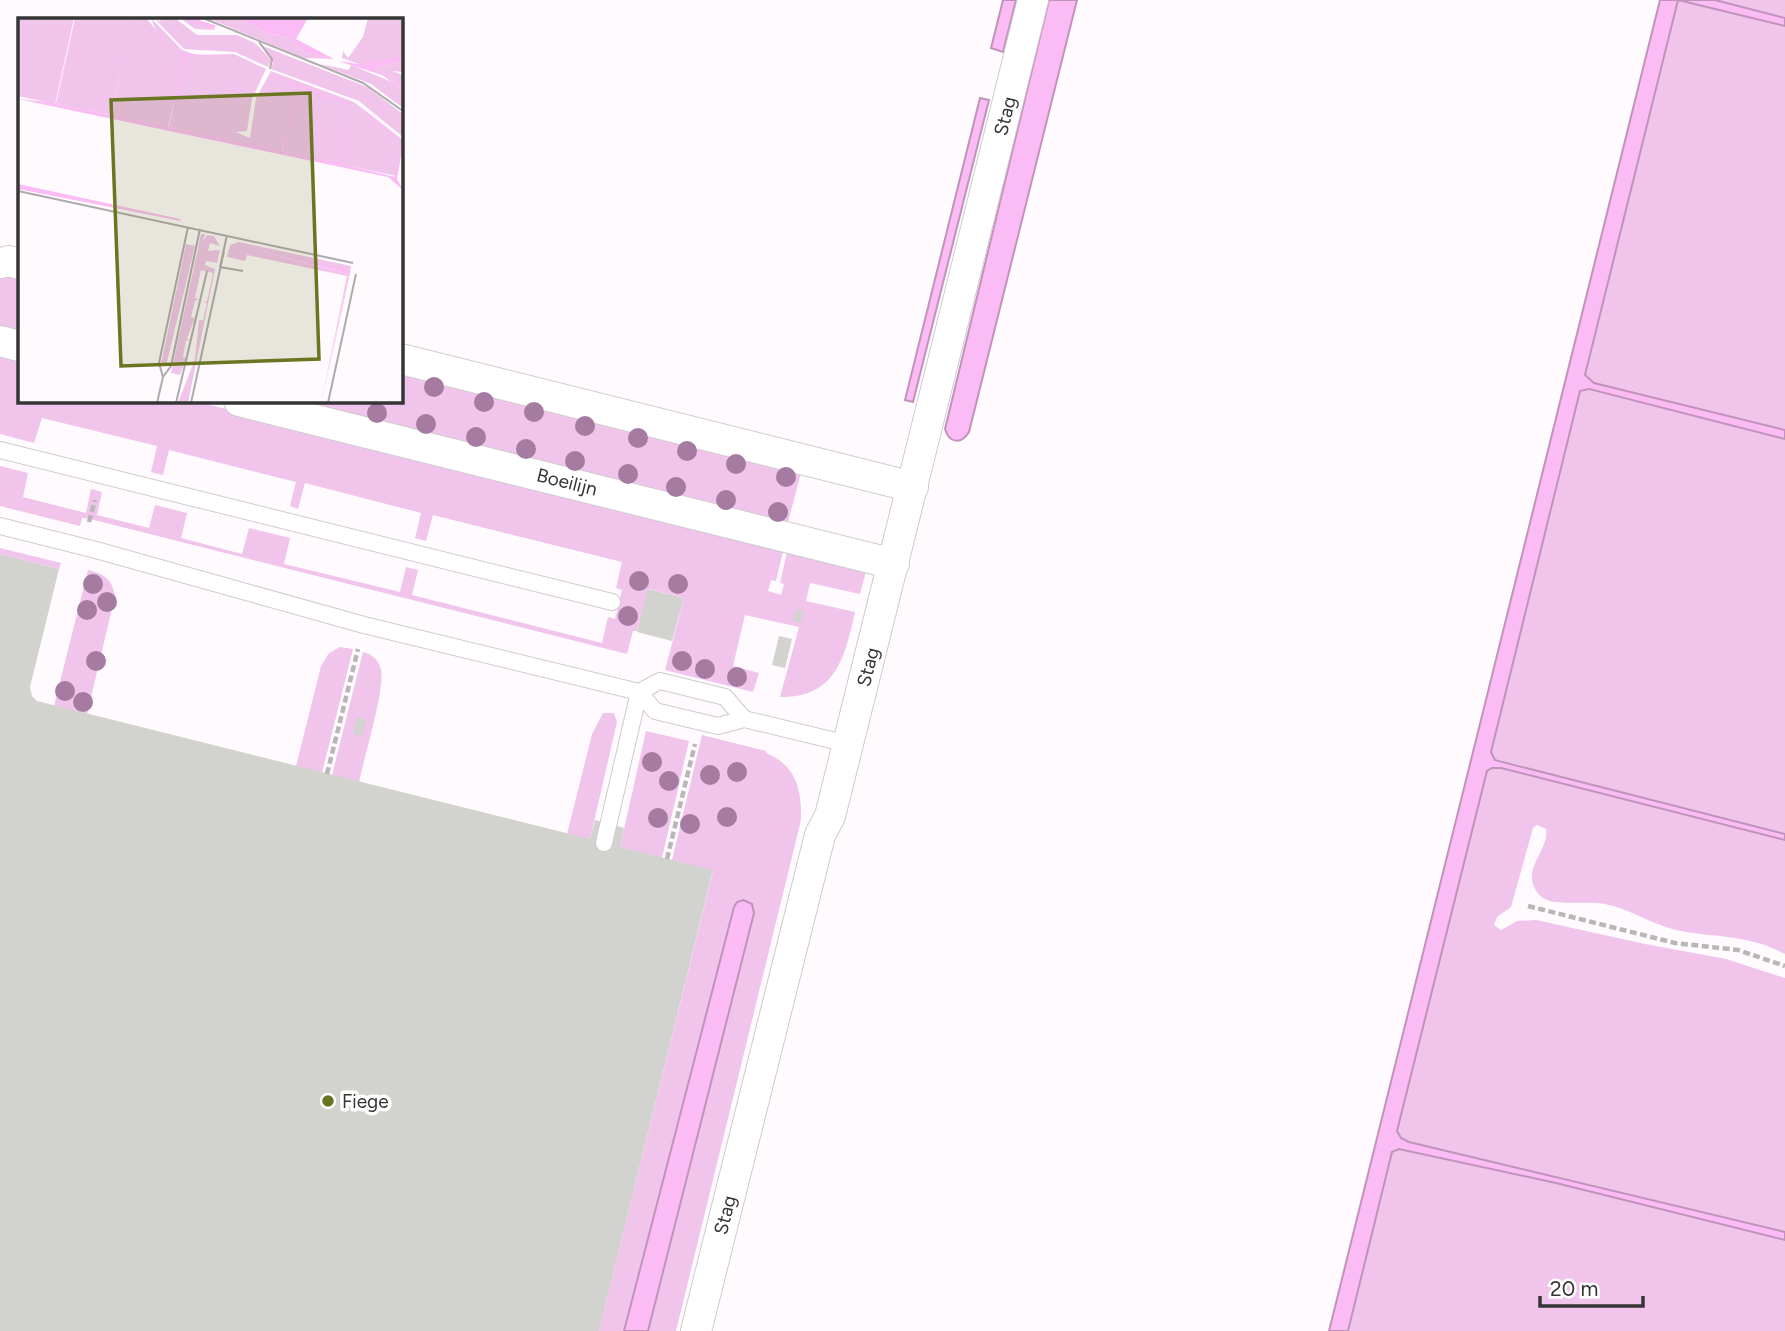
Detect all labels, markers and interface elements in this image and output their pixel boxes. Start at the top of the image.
inset map [18,18,402,402]
street label: Stag [989,94,1021,138]
street label: Boeilijn [534,463,600,501]
street label: Stag [852,645,884,689]
place label: Fiege [342,1090,389,1113]
marker: Fiege [320,1093,336,1109]
street label: Stag [709,1193,741,1237]
scale bar [1540,1264,1643,1308]
text: 20 m [1550,1276,1598,1301]

